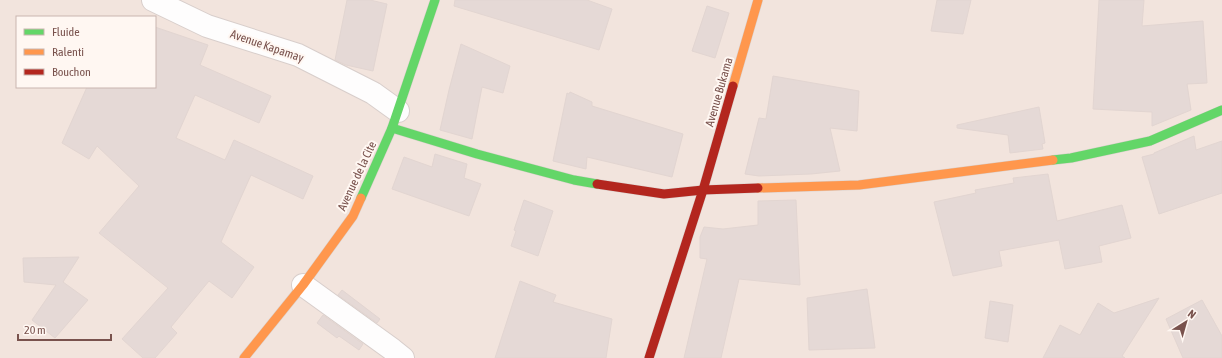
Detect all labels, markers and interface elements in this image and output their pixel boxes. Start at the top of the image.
legend [16,16,156,88]
text: Fluide [52,25,80,39]
street label: Avenue Kapamay [229,27,306,65]
text: Ralenti [52,45,84,59]
street label: Avenue Bukama [702,56,736,128]
text: Bouchon [52,65,91,79]
street label: Avenue de la Cite [335,139,379,213]
north arrow [1166,302,1206,342]
text: N [1186,307,1198,321]
scale bar [18,316,111,342]
text: 20 m [24,323,46,337]

